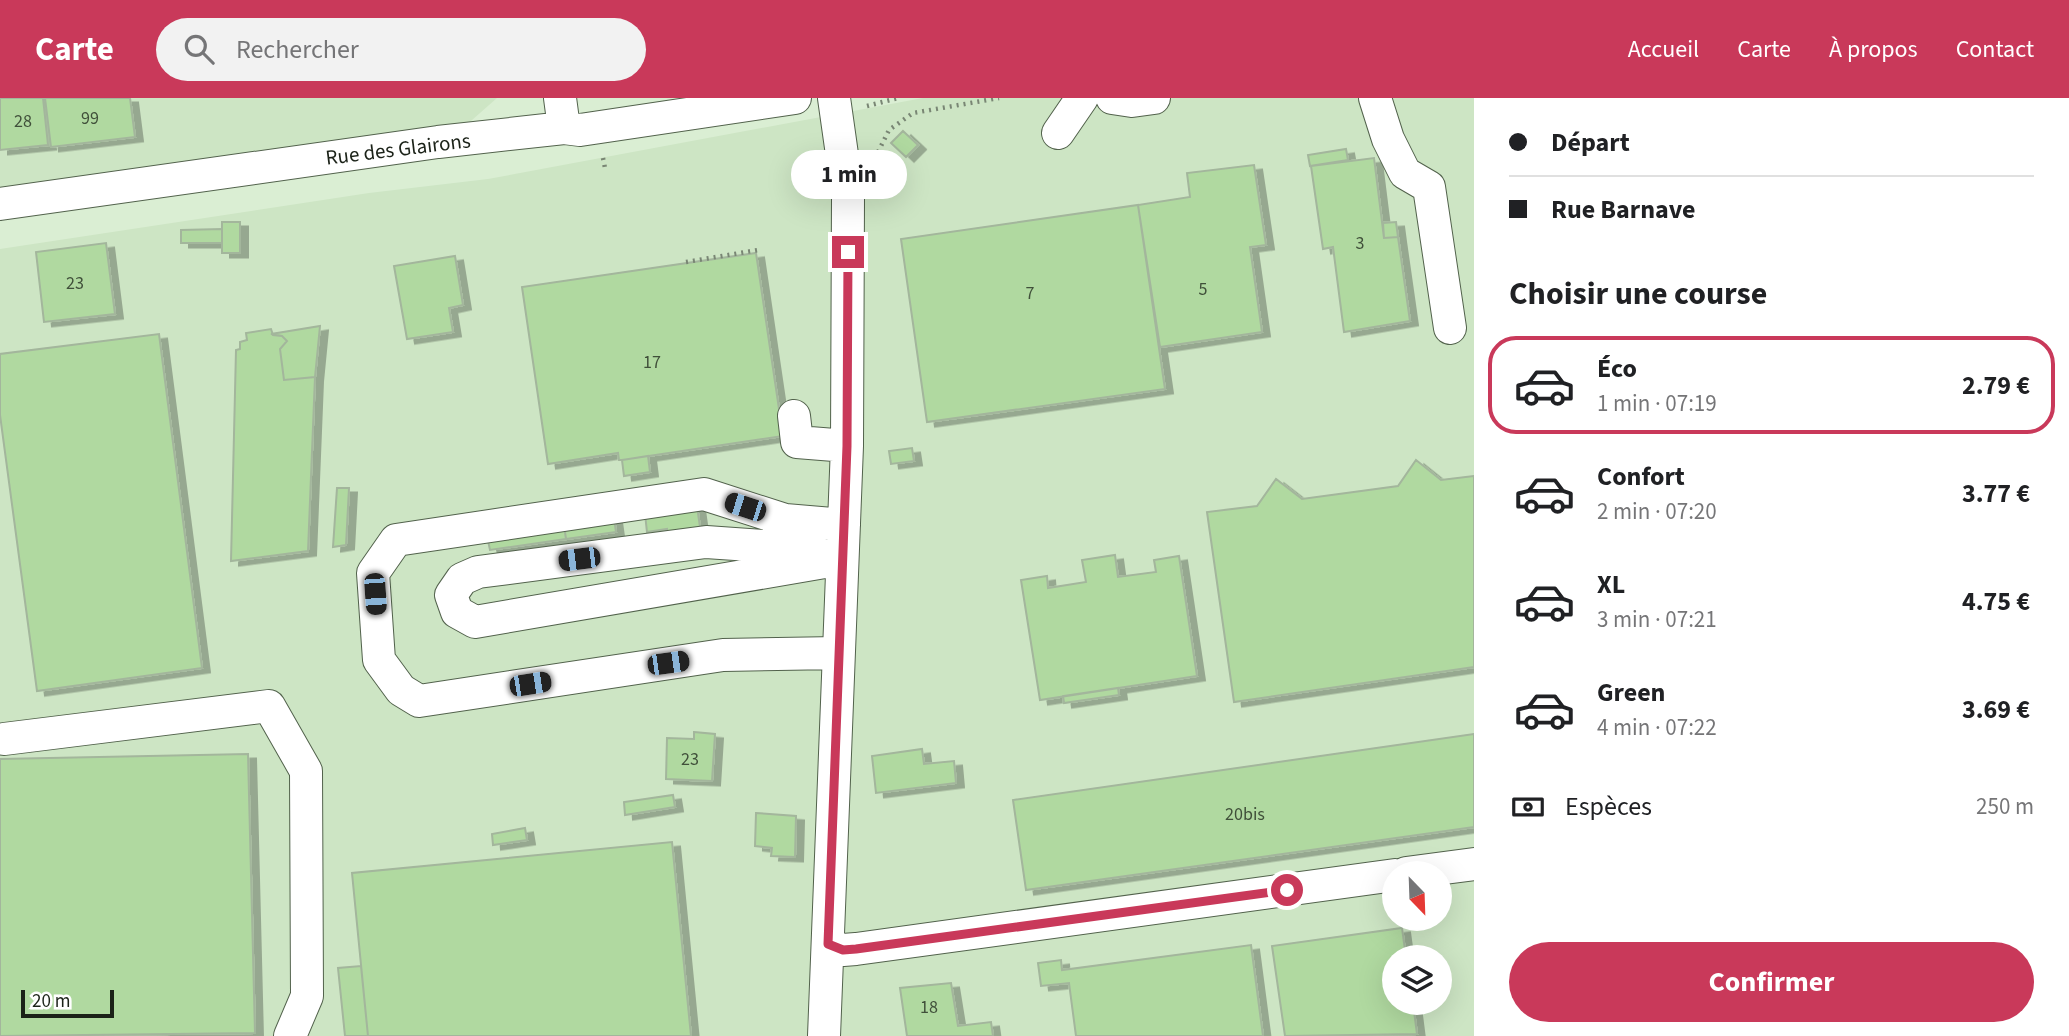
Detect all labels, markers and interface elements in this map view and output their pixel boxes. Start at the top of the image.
search box [156,18,646,81]
text: Carte [35,26,114,73]
icon: search [180,30,218,68]
text: Rechercher [236,31,359,68]
text: Accueil [1628,32,1699,67]
text: Carte [1737,32,1791,67]
text: À propos [1829,32,1918,67]
text: Contact [1956,32,2034,67]
house number: 99 [81,106,99,131]
house number: 28 [14,109,32,134]
text: Départ [1551,124,1630,161]
street label: Rue des Glairons [324,125,472,173]
callout: 1 min [790,150,906,200]
text: 1 min [821,158,877,191]
text: Rue Barnave [1551,191,1696,228]
house number: 3 [1356,231,1365,256]
route end [832,236,864,268]
house number: 23 [66,271,84,296]
text: Choisir une course [1509,271,1767,317]
house number: 5 [1199,277,1208,302]
house number: 7 [1026,281,1035,306]
house number: 17 [643,350,661,375]
text: Éco [1597,350,1637,387]
icon: car [1513,354,1576,417]
text: 2.79 € [1962,367,2030,404]
text: 1 min · 07:19 [1597,387,1717,420]
text: Confort [1597,458,1685,495]
icon: car [1513,462,1576,525]
text: 3.77 € [1962,475,2030,512]
car [722,491,769,523]
text: 2 min · 07:20 [1597,495,1717,528]
car [557,546,602,572]
text: XL [1597,566,1625,603]
icon: car [1513,570,1576,633]
car [364,572,387,616]
text: 4.75 € [1962,583,2030,620]
text: 3 min · 07:21 [1597,603,1717,636]
car [646,650,691,676]
car [508,670,553,698]
text: Green [1597,674,1665,711]
icon: car [1513,678,1576,741]
text: 3.69 € [1962,691,2030,728]
text: 4 min · 07:22 [1597,711,1717,744]
house number: 23 [681,747,699,772]
icon: cash [1509,788,1547,826]
text: Espèces [1565,788,1652,825]
text: 250 m [1976,790,2034,823]
house number: 20bis [1225,802,1265,827]
north arrow [1382,861,1452,931]
map controls [1382,861,1452,1015]
route start [1271,874,1303,906]
button: Confirmer [1509,942,2034,1022]
button: layers [1382,945,1452,1015]
scale bar [21,987,114,1019]
text: 20 m [32,988,70,1015]
house number: 18 [920,995,938,1020]

